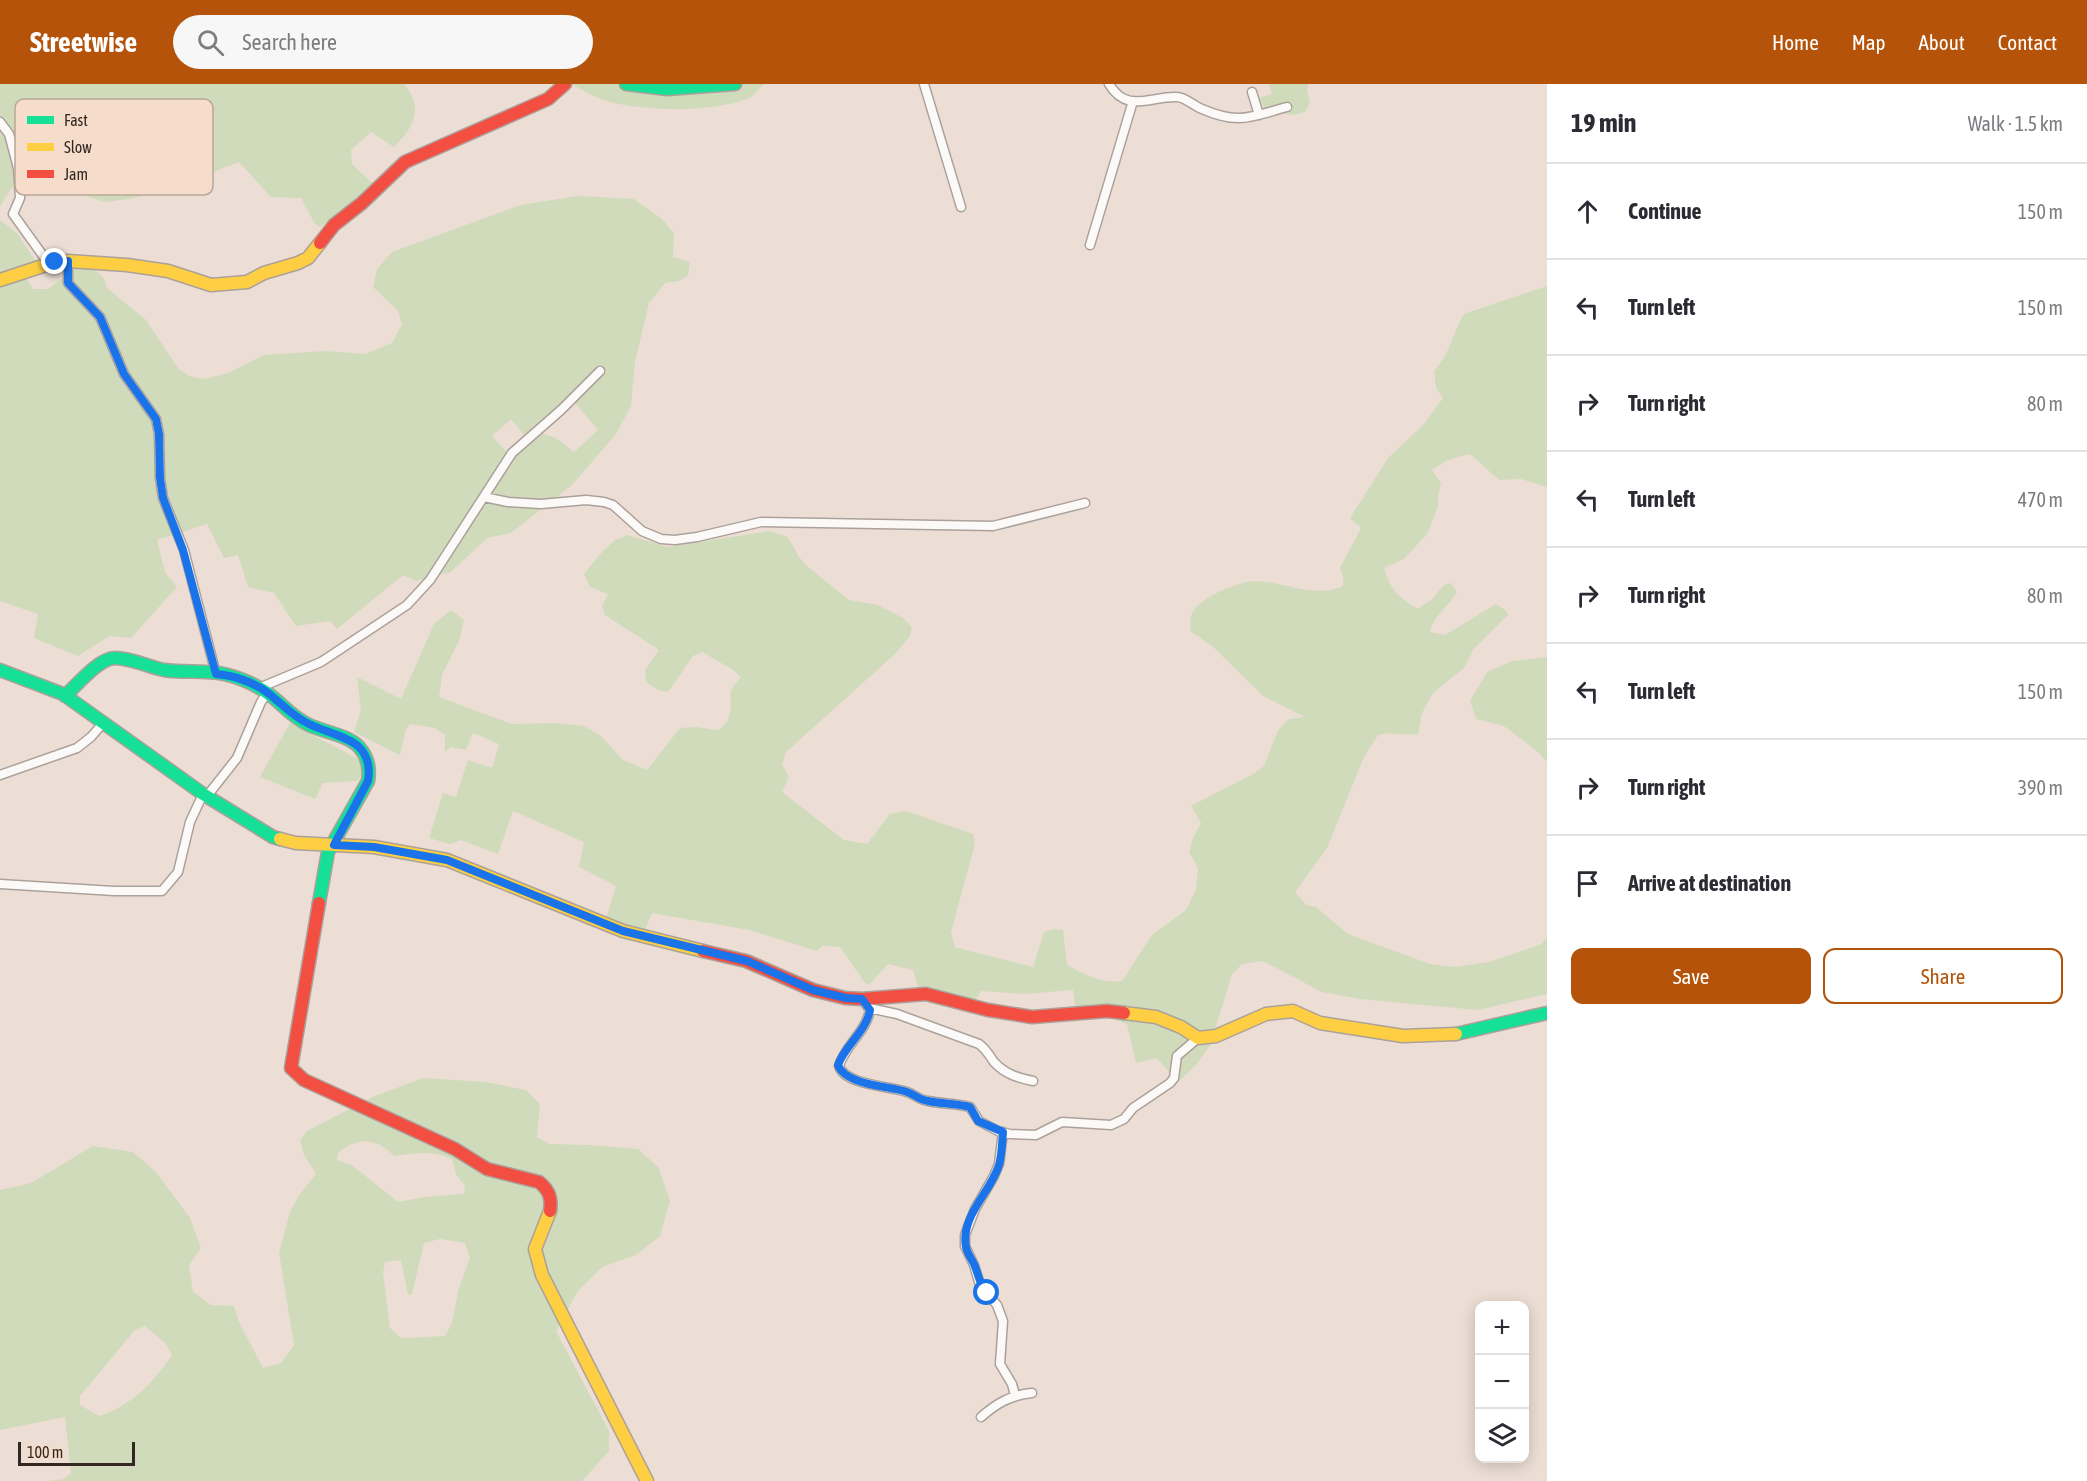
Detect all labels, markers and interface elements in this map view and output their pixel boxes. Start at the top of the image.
search box [173,15,593,69]
text: Streetwise [30,26,137,58]
icon: search [194,26,227,59]
text: Search here [242,29,337,55]
text: Home [1772,30,1819,54]
text: Map [1852,30,1886,54]
text: About [1919,30,1965,54]
text: Contact [1998,30,2057,54]
legend [15,99,213,195]
text: 19 min [1571,108,1636,138]
text: Fast [64,111,88,129]
text: Walk · 1.5 km [1968,112,2063,135]
text: Slow [64,138,92,156]
text: Jam [64,165,88,183]
icon: ahead [1571,195,1604,228]
text: Continue [1628,198,1702,224]
text: 150 m [2018,200,2063,223]
route end [41,248,67,274]
icon: left [1571,291,1604,324]
text: Turn left [1628,294,1695,320]
text: 150 m [2018,296,2063,319]
icon: right [1571,387,1604,420]
text: Turn right [1628,390,1705,416]
text: 80 m [2027,392,2063,415]
icon: left [1571,483,1604,516]
text: Turn left [1628,486,1695,512]
text: 470 m [2018,488,2063,511]
icon: right [1571,579,1604,612]
text: Turn right [1628,582,1705,608]
text: 80 m [2027,584,2063,607]
icon: left [1571,675,1604,708]
text: Turn left [1628,678,1695,704]
text: 150 m [2018,680,2063,703]
icon: right [1571,771,1604,804]
text: Turn right [1628,774,1705,800]
text: 390 m [2018,776,2063,799]
icon: arrive [1571,867,1604,900]
text: Arrive at destination [1628,870,1791,896]
button: Save [1571,948,1811,1004]
button: Share [1823,948,2063,1004]
route start [973,1279,999,1305]
map controls [1475,1301,1529,1463]
button: + [1475,1301,1529,1355]
button: − [1475,1355,1529,1409]
button: layers [1475,1409,1529,1463]
scale bar [18,1439,135,1466]
text: 100 m [27,1443,63,1461]

